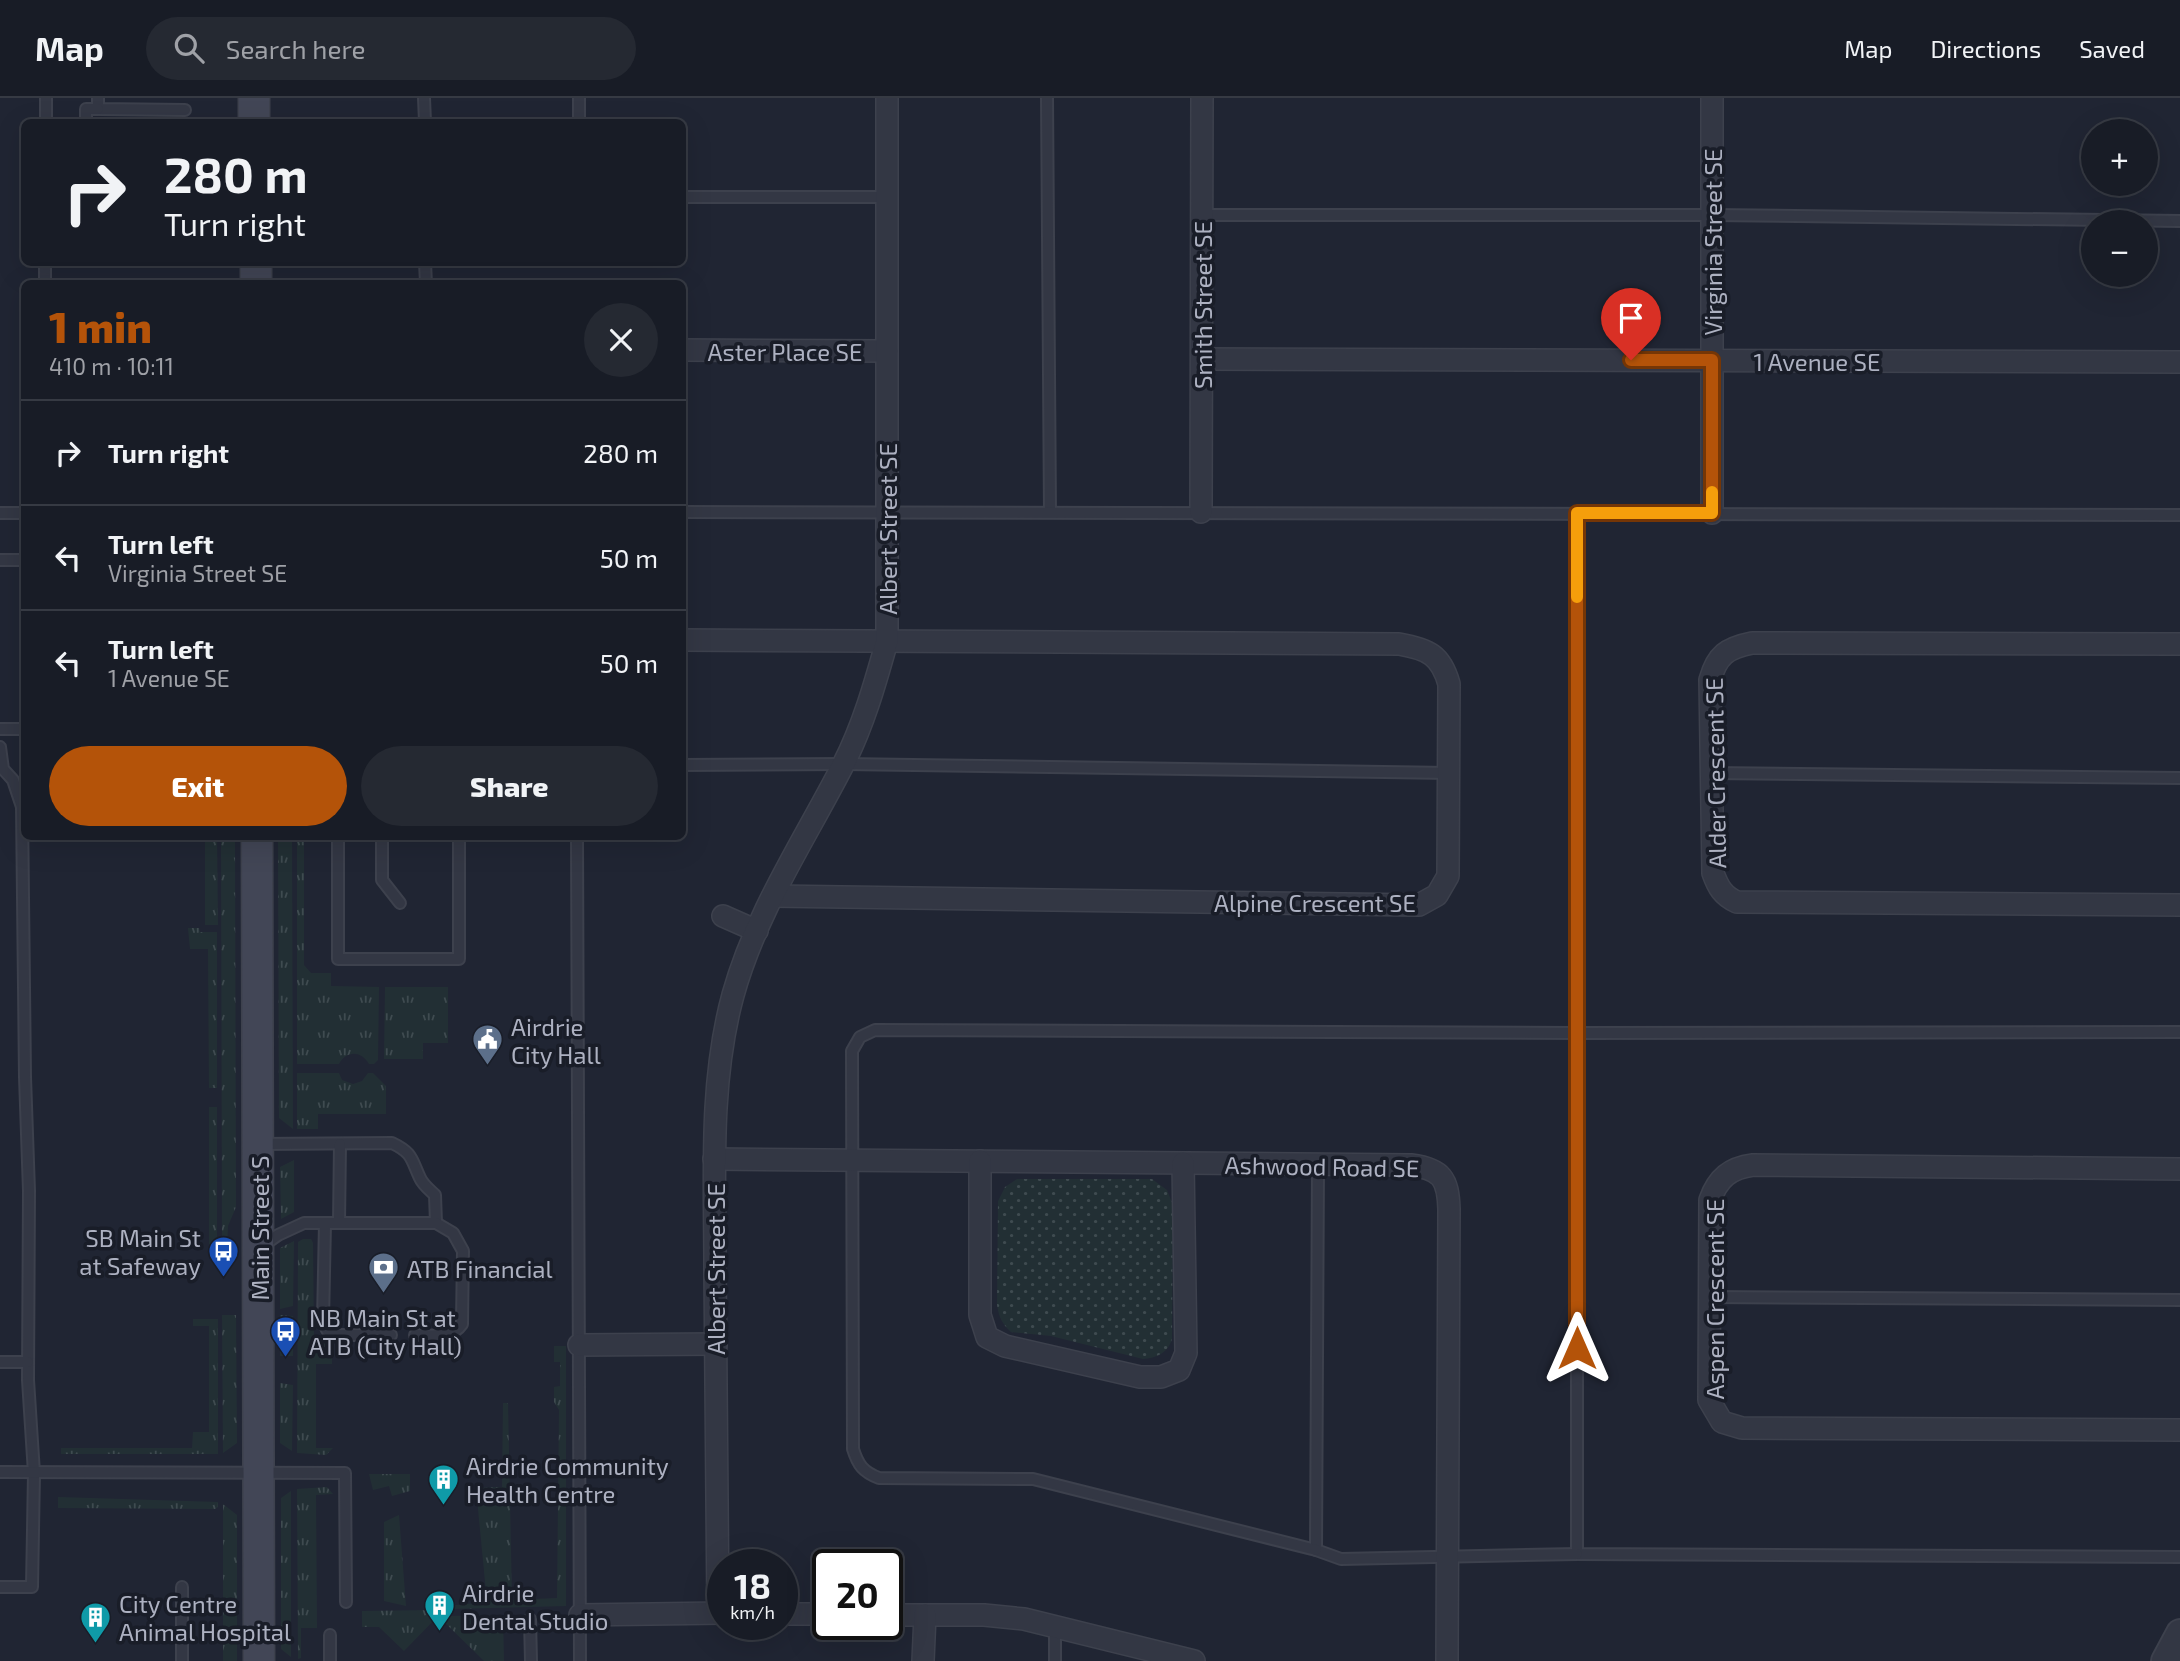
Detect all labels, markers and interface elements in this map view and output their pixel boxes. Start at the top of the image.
search box [146,17,636,80]
text: Map [35,28,104,68]
icon: search [170,29,208,67]
text: Search here [226,33,365,64]
text: Map [1844,34,1892,63]
text: Directions [1930,34,2041,63]
text: Saved [2079,34,2145,63]
map controls [2081,119,2158,287]
button: + [2081,119,2158,196]
text: 280 m [164,144,308,203]
icon: right [49,147,140,238]
street label: Virginia Street SE [1698,149,1727,335]
text: Turn right [164,204,306,242]
button: − [2081,210,2158,287]
street label: Smith Street SE [1188,221,1217,389]
pin [1601,288,1661,360]
icon: arrive [1612,299,1650,337]
text: 1 min [49,301,152,351]
button: close [584,303,658,377]
street label: Aster Place SE [708,337,862,366]
street label: 1 Avenue SE [1753,347,1881,376]
text: 410 m · 10:11 [49,352,174,380]
icon: right [49,434,87,472]
text: Turn right [108,437,229,468]
text: 280 m [583,437,658,468]
street label: Albert Street SE [873,443,902,615]
text: Turn left [108,528,214,559]
icon: left [49,539,87,577]
text: 50 m [600,542,658,573]
text: Virginia Street SE [108,559,287,587]
text: Turn left [108,633,214,664]
icon: left [49,644,87,682]
text: 50 m [600,647,658,678]
text: 1 Avenue SE [108,664,230,692]
street label: Alder Crescent SE [1699,677,1731,869]
button: Exit [49,746,347,826]
button: Share [361,746,658,826]
street label: Alpine Crescent SE [1214,888,1416,917]
place label: Airdrie City Hall [511,1012,601,1069]
public building icon: Airdrie City Hall [471,1023,505,1067]
street label: Ashwood Road SE [1224,1150,1420,1182]
street label: Main Street S [245,1156,274,1300]
street label: Albert Street SE [701,1183,730,1355]
street label: Aspen Crescent SE [1700,1198,1729,1400]
place label: SB Main St at Safeway [79,1223,201,1280]
bus stop icon: SB Main St at Safeway [207,1234,241,1278]
bank icon: ATB Financial [367,1251,401,1295]
place label: ATB Financial [407,1254,553,1283]
place label: NB Main St at ATB (City Hall) [309,1303,462,1360]
position arrow [1540,1311,1614,1385]
bus stop icon: NB Main St at ATB (City Hall) [269,1314,303,1358]
place label: Airdrie Community Health Centre [466,1451,669,1508]
building icon: Airdrie Community Health Centre [426,1462,460,1506]
speed limit sign: 20 [812,1549,903,1640]
text: 18 [734,1564,771,1606]
place label: Airdrie Dental Studio [462,1578,608,1635]
place label: City Centre Animal Hospital [119,1589,291,1646]
building icon: Airdrie Dental Studio [422,1589,456,1633]
building icon: City Centre Animal Hospital [79,1600,113,1644]
text: km/h [730,1601,775,1623]

